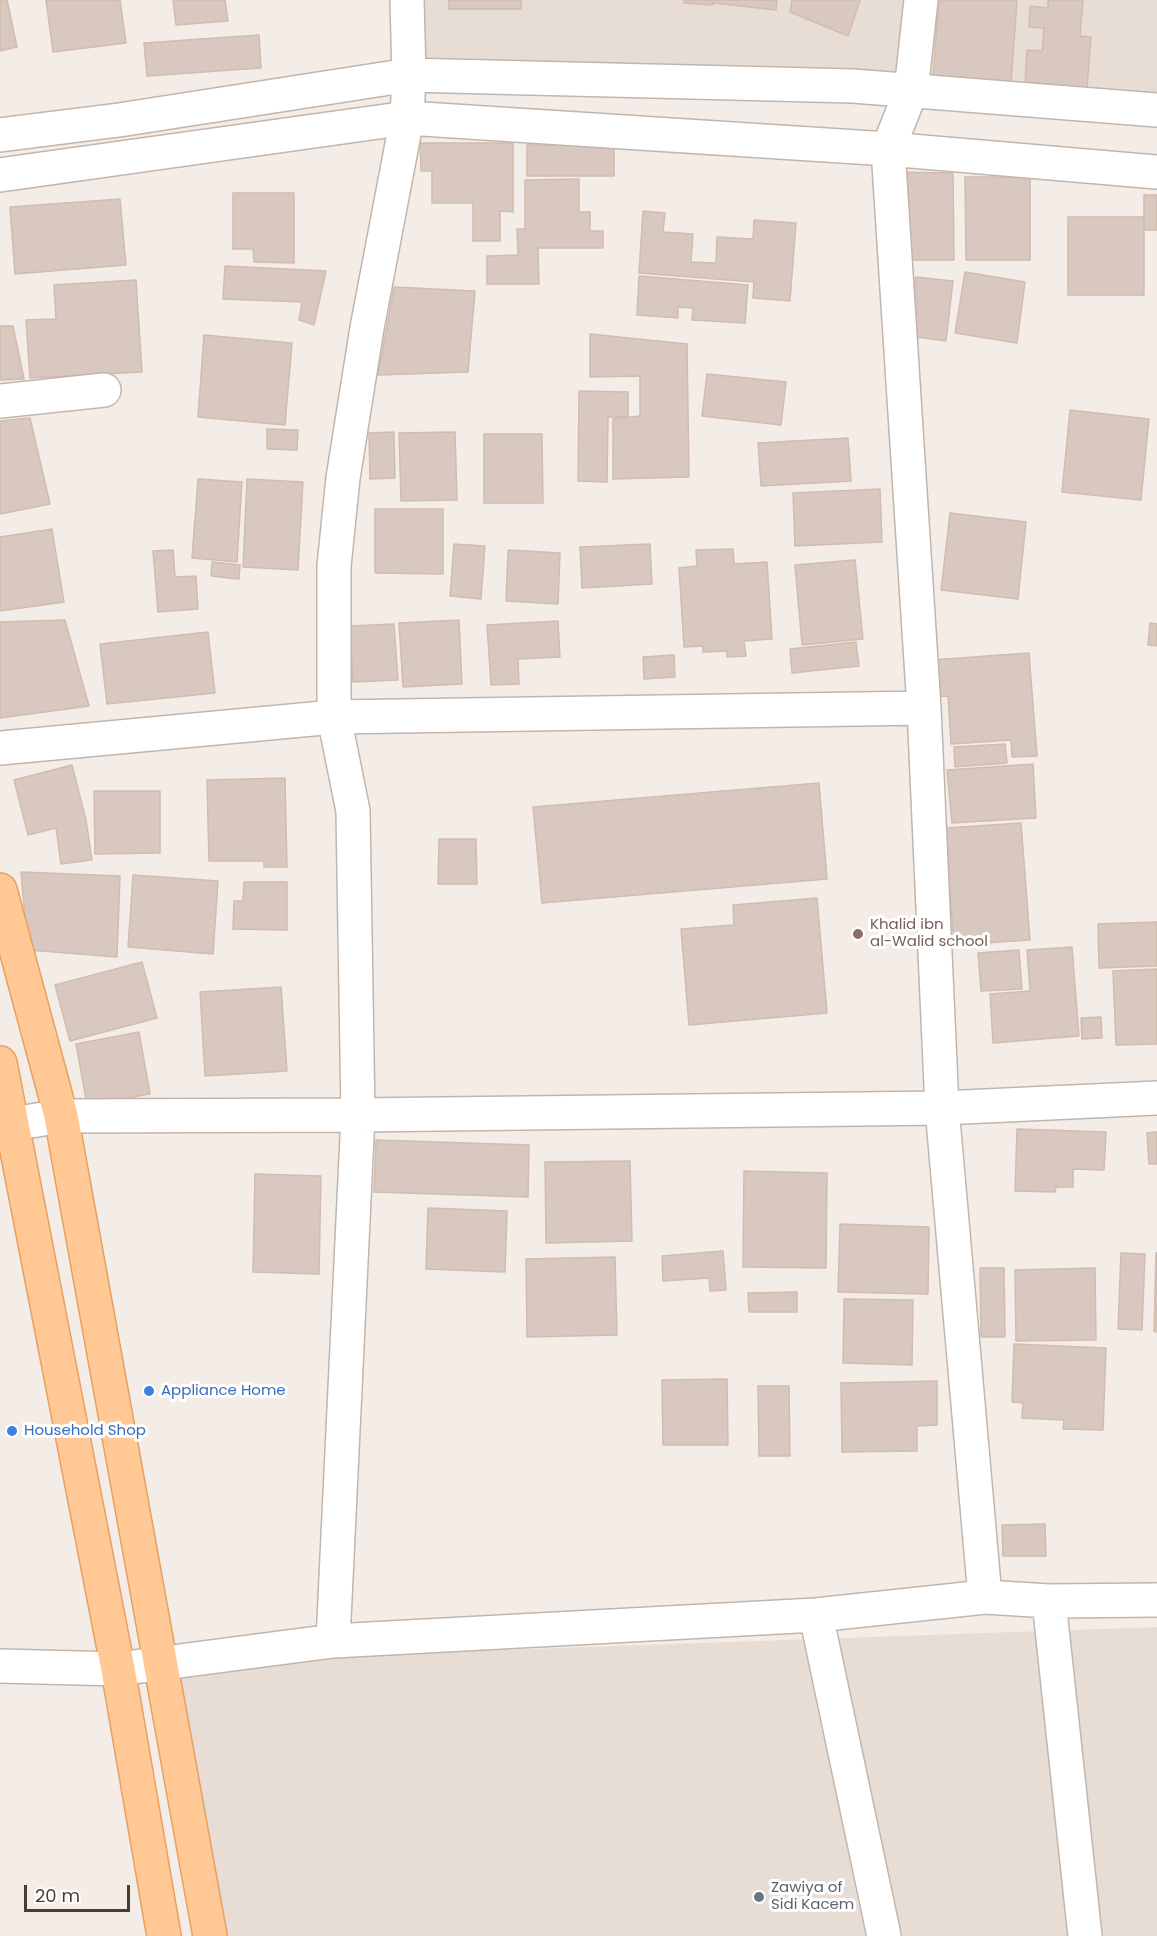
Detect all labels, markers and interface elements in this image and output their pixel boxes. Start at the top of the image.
place label: Khalid ibn al-Walid school [870,916,988,951]
marker: Khalid ibn al-Walid school [851,927,865,941]
place label: Appliance Home [161,1382,286,1400]
marker: Appliance Home [142,1384,156,1398]
place label: Household Shop [24,1422,146,1440]
marker: Household Shop [5,1424,19,1438]
scale bar [27,1873,134,1911]
place label: Zawiya of Sidi Kacem [771,1879,854,1914]
text: 20 m [35,1883,80,1908]
marker: Zawiya of Sidi Kacem [752,1890,766,1904]

